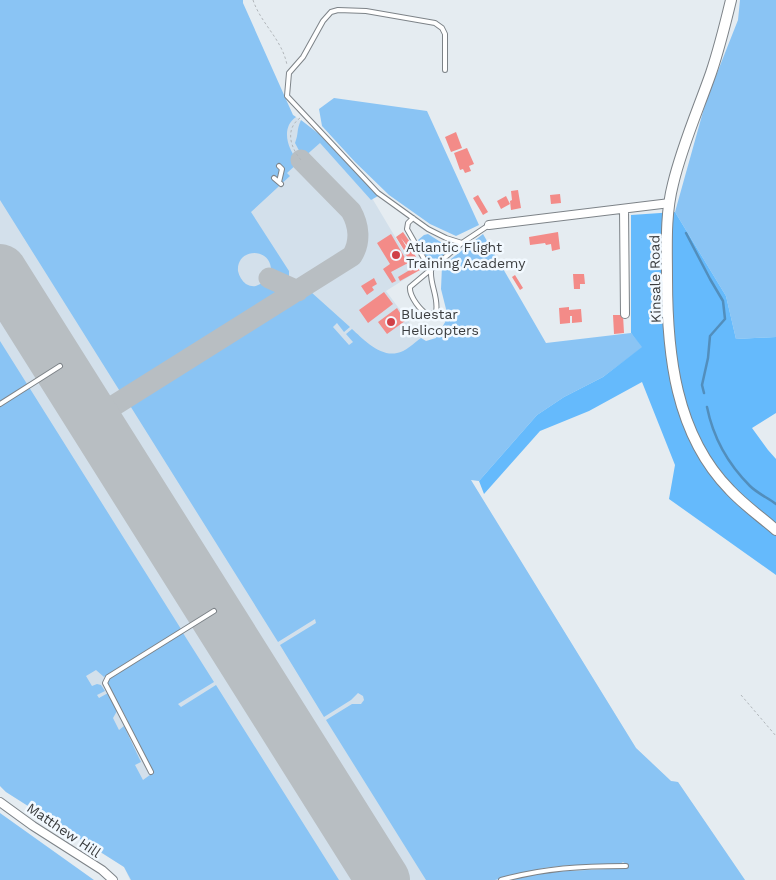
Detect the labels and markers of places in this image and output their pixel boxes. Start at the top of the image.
place label: Atlantic Flight Training Academy [406,239,526,271]
marker: Atlantic Flight Training Academy [390,249,402,261]
place label: Bluestar Helicopters [401,306,479,338]
marker: Bluestar Helicopters [385,316,397,328]

